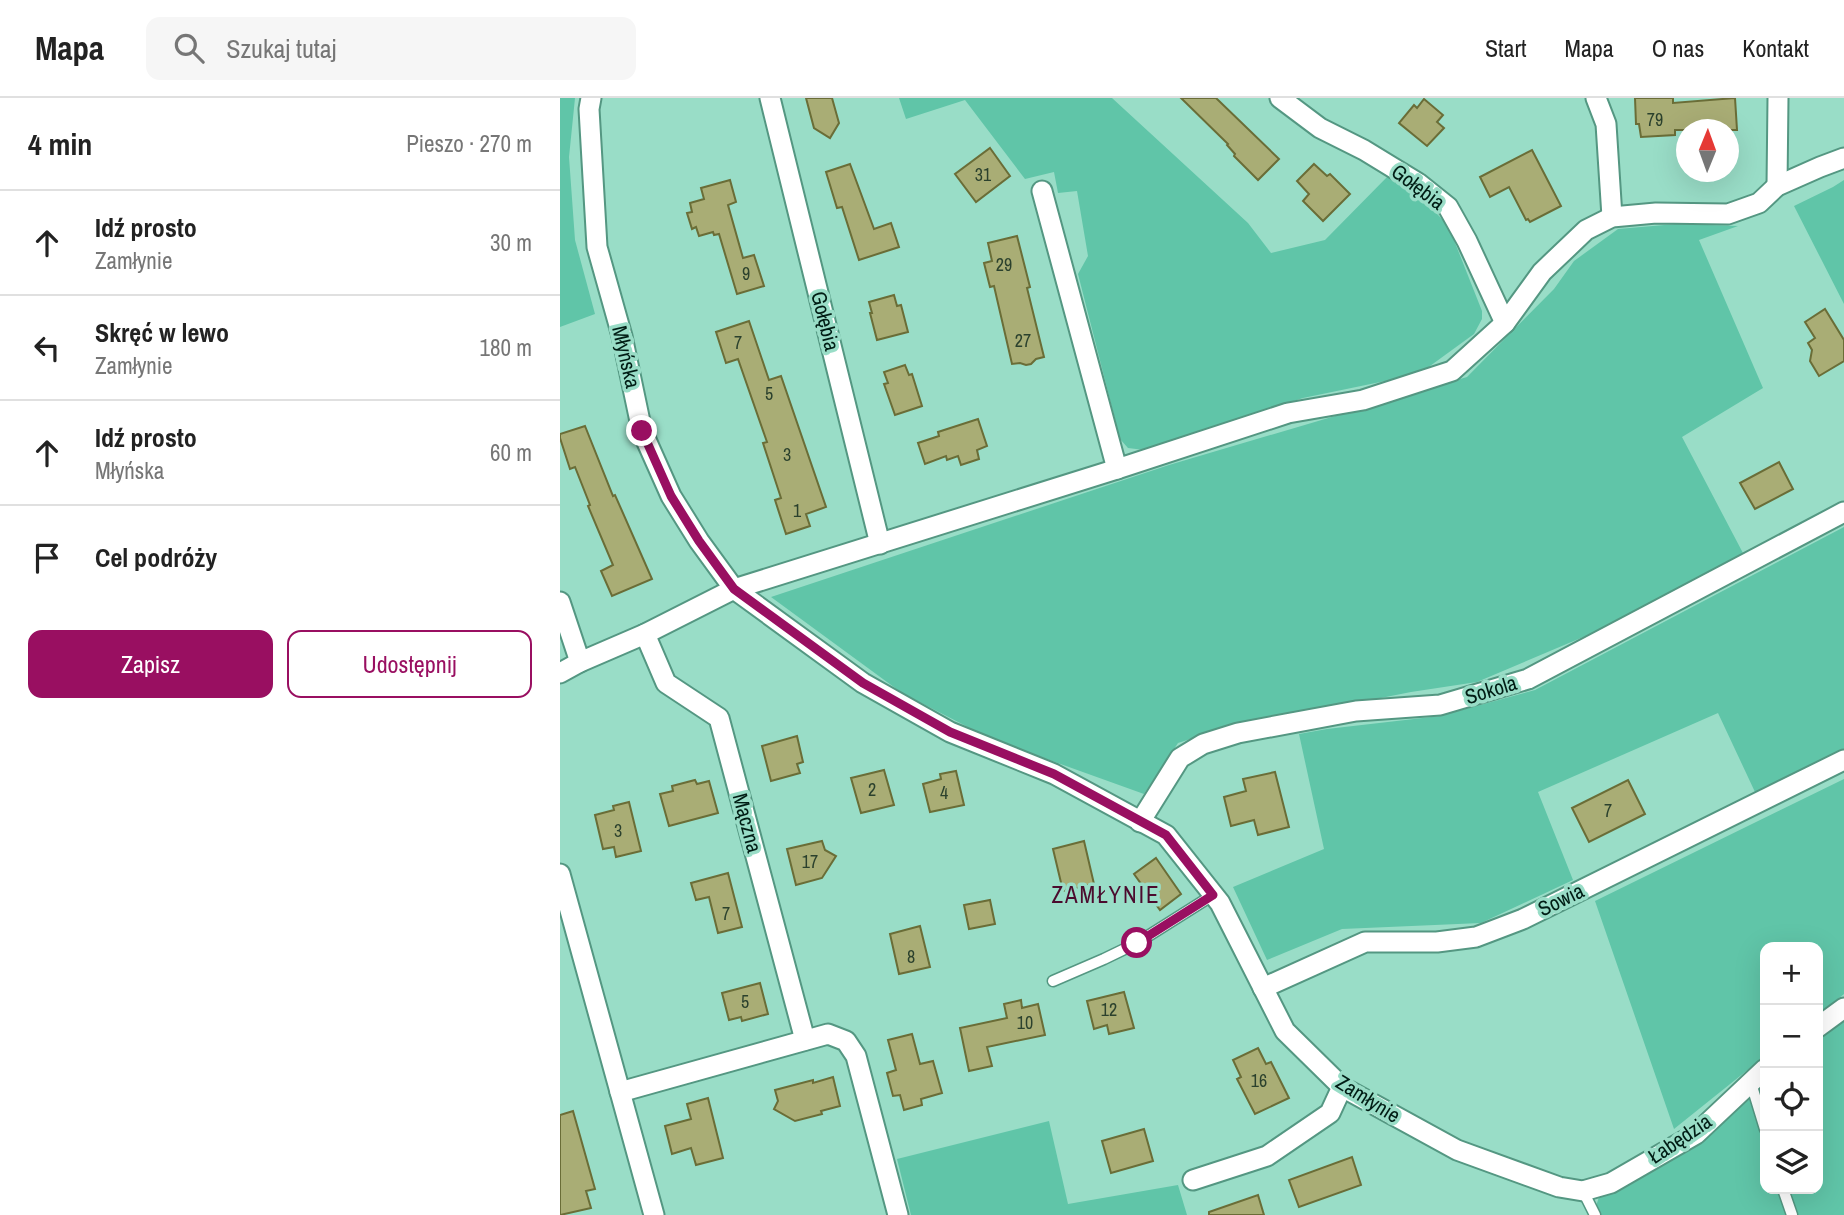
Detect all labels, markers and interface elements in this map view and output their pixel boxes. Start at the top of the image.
search box [146,17,636,80]
text: Mapa [35,26,104,70]
icon: search [170,29,208,67]
text: Szukaj tutaj [226,31,336,66]
text: Start [1485,32,1527,64]
text: Mapa [1565,32,1614,64]
text: O nas [1652,32,1704,64]
text: Kontakt [1742,32,1809,64]
house number: 79 [1647,107,1663,132]
north arrow [1676,119,1739,182]
text: 4 min [28,124,92,164]
text: Pieszo · 270 m [406,128,532,159]
street label: Gołębia [1385,157,1451,217]
house number: 31 [975,162,992,187]
text: Idź prosto [95,210,197,245]
icon: ahead [28,224,66,262]
text: 30 m [490,227,532,258]
text: Zamłynie [95,245,173,276]
house number: 29 [996,252,1012,277]
house number: 9 [742,261,750,286]
street label: Gołębia [804,288,847,354]
text: Skręć w lewo [95,315,229,350]
street label: Młyńska [605,323,648,391]
house number: 27 [1015,328,1031,353]
icon: left [28,329,66,367]
house number: 7 [734,330,742,355]
text: 180 m [480,332,532,363]
text: Zamłynie [95,350,173,381]
house number: 5 [765,381,773,406]
route end [626,415,657,446]
text: Idź prosto [95,420,197,455]
icon: ahead [28,434,66,472]
text: 60 m [490,437,532,468]
house number: 3 [783,442,791,467]
text: Młyńska [95,455,164,486]
house number: 1 [793,498,802,523]
icon: arrive [28,539,66,577]
text: Cel podróży [95,540,217,575]
button: Zapisz [28,630,273,698]
button: Udostępnij [287,630,532,698]
street label: Sokola [1461,668,1521,711]
house number: 2 [868,777,876,802]
house number: 4 [940,780,948,805]
street label: Mączna [726,790,769,856]
house number: 7 [1604,798,1612,823]
house number: 3 [614,818,622,843]
house number: 17 [802,849,818,874]
street label: Sowia [1533,876,1589,923]
district label: ZAMŁYNIE [1052,879,1160,910]
house number: 7 [722,901,730,926]
route start [1121,927,1152,958]
map controls [1760,942,1823,1194]
button: + [1760,942,1823,1005]
house number: 8 [907,944,915,969]
house number: 5 [741,989,749,1014]
house number: 12 [1101,997,1117,1022]
button: − [1760,1005,1823,1068]
house number: 10 [1017,1010,1033,1035]
house number: 16 [1251,1068,1267,1093]
street label: Zamłynie [1331,1068,1406,1130]
button: locate [1760,1068,1823,1131]
street label: Łabędzia [1642,1107,1718,1170]
button: layers [1760,1131,1823,1194]

